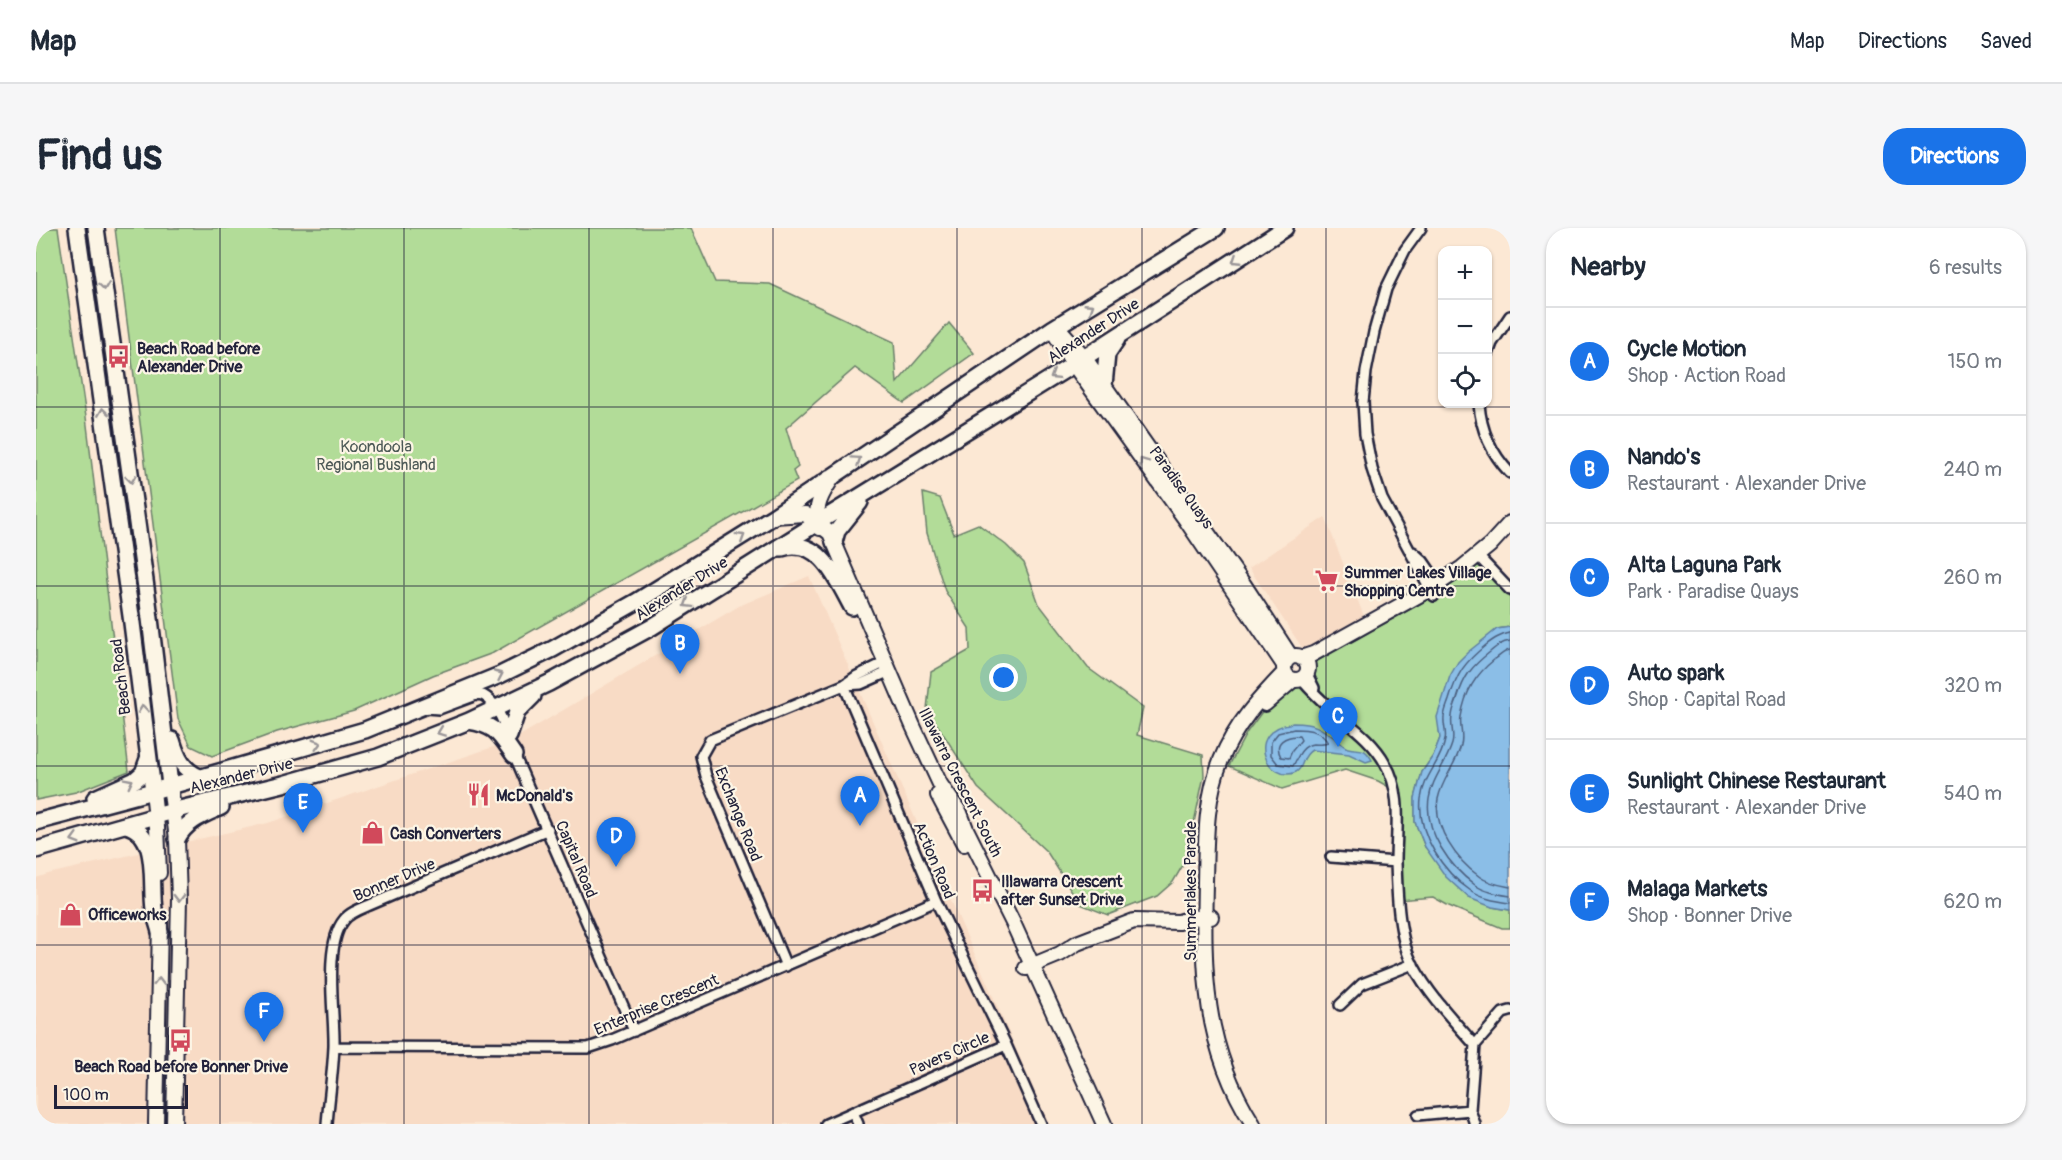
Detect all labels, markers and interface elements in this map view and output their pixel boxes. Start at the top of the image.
text: Map [30,24,76,59]
text: Map [1790,28,1825,55]
text: Directions [1858,28,1947,55]
text: Saved [1980,28,2032,55]
button: Directions [1883,128,2026,185]
text: Find us [36,130,162,182]
map controls [1438,246,1492,408]
button: + [1438,246,1492,300]
text: Nearby [1570,251,1646,283]
one-way arrow [1232,253,1243,264]
text: 6 results [1929,255,2002,280]
one-way arrow [98,281,110,291]
street label: Alexander Drive [1044,294,1143,368]
button: − [1438,300,1492,354]
one-way arrow [1084,302,1094,314]
text: Cycle Motion [1627,335,1746,363]
place label: Beach Road before Alexander Drive [137,339,261,377]
bus stop icon: Beach Road before Alexander Drive [106,344,132,370]
text: A [1583,349,1596,374]
text: 150 m [1948,349,2002,374]
button: locate [1438,354,1492,408]
text: Shop · Action Road [1627,363,1786,388]
one-way arrow [1050,369,1060,381]
one-way arrow [97,407,109,417]
park label: Koondoola Regional Bushland [316,437,436,475]
street label: Paradise Quays [1145,442,1218,533]
text: Nando's [1627,443,1700,471]
one-way arrow [850,456,861,467]
text: B [1584,457,1595,482]
text: 240 m [1943,457,2002,482]
one-way arrow [1139,458,1150,469]
text: Restaurant · Alexander Drive [1627,471,1866,496]
one-way arrow [125,474,137,484]
one-way arrow [735,533,746,544]
text: Alta Laguna Park [1627,551,1781,579]
street label: Alexander Drive [632,552,732,625]
place label: Summer Lakes Village Shopping Centre [1344,563,1493,601]
text: C [1583,565,1596,590]
text: 260 m [1943,565,2002,590]
supermarket icon: Summer Lakes Village Shopping Centre [1313,568,1339,594]
text: Park · Paradise Quays [1627,579,1799,604]
one-way arrow [684,597,694,609]
pin: B [660,624,700,674]
street label: Beach Road [106,638,136,716]
text: Auto spark [1627,659,1724,687]
your location [989,663,1018,692]
one-way arrow [493,670,504,682]
text: D [1583,673,1596,698]
text: 320 m [1944,673,2002,698]
text: Shop · Capital Road [1627,687,1786,712]
pin: C [1318,698,1358,747]
street label: Illawarra Crescent South [914,704,1006,860]
one-way arrow [137,705,149,714]
one-way arrow [436,725,447,737]
one-way arrow [312,738,322,751]
street label: Alexander Drive [188,754,295,798]
street label: Exchange Road [710,764,766,864]
text: Sunlight Chinese Restaurant [1627,767,1886,795]
pin: A [840,776,880,826]
one-way arrow [122,778,133,790]
text: E [1584,781,1595,806]
text: 540 m [1944,781,2002,806]
restaurant icon: McDonald's [465,782,491,808]
pin: E [284,784,322,833]
place label: McDonald's [496,786,573,806]
text: Restaurant · Alexander Drive [1627,795,1866,820]
street label: Capital Road [551,818,601,901]
pin: D [596,818,636,867]
street label: Action Road [909,819,959,902]
shop icon: Cash Converters [359,820,385,846]
street label: Summerlakes Parade [1181,821,1201,961]
place label: Cash Converters [390,824,502,844]
one-way arrow [70,832,80,844]
street label: Bonner Drive [351,854,438,906]
place label: Illawarra Crescent after Sunset Drive [1001,872,1125,910]
text: Malaga Markets [1627,875,1767,903]
bus stop icon: Illawarra Crescent after Sunset Drive [970,877,996,903]
text: F [1583,889,1596,914]
text: 620 m [1943,889,2002,914]
one-way arrow [172,893,185,902]
shop icon: Officeworks [57,901,83,927]
text: Shop · Bonner Drive [1627,903,1792,928]
place label: Officeworks [88,905,167,925]
street label: Enterprise Crescent [591,969,722,1040]
one-way arrow [153,977,166,986]
pin: F [244,992,284,1042]
street label: Pavers Circle [906,1027,993,1080]
bus stop icon: Beach Road before Bonner Drive [168,1028,194,1054]
place label: Beach Road before Bonner Drive [74,1057,289,1077]
scale bar [54,1082,188,1110]
text: 100 m [63,1085,109,1105]

